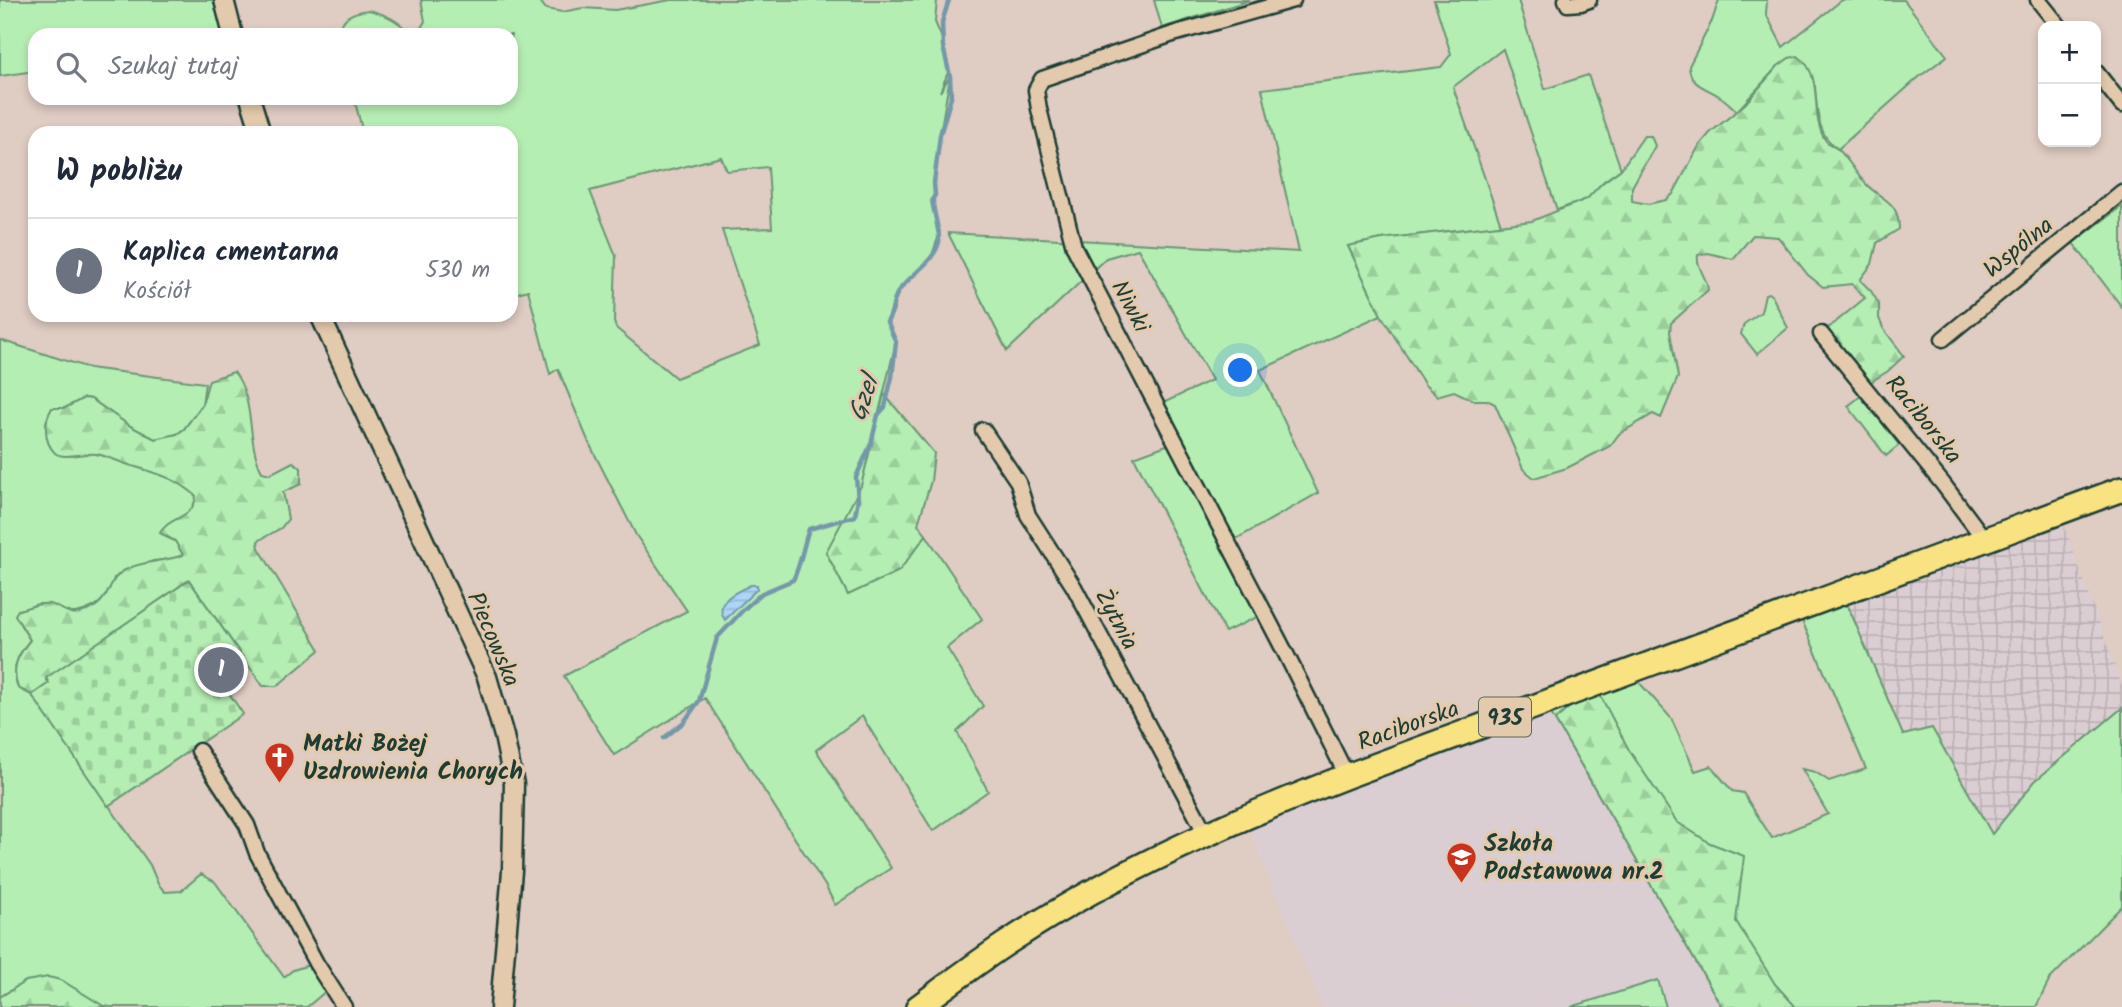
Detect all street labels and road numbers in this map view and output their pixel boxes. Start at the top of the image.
street label: Wspólna [1975,207,2063,289]
street label: Niwki [1100,273,1160,341]
street label: Raciborska [1874,367,1971,473]
street label: Żytnia [1083,582,1148,658]
street label: Piecowska [455,586,530,693]
street label: Raciborska [1352,690,1465,763]
road number: 935 [1479,698,1531,736]

